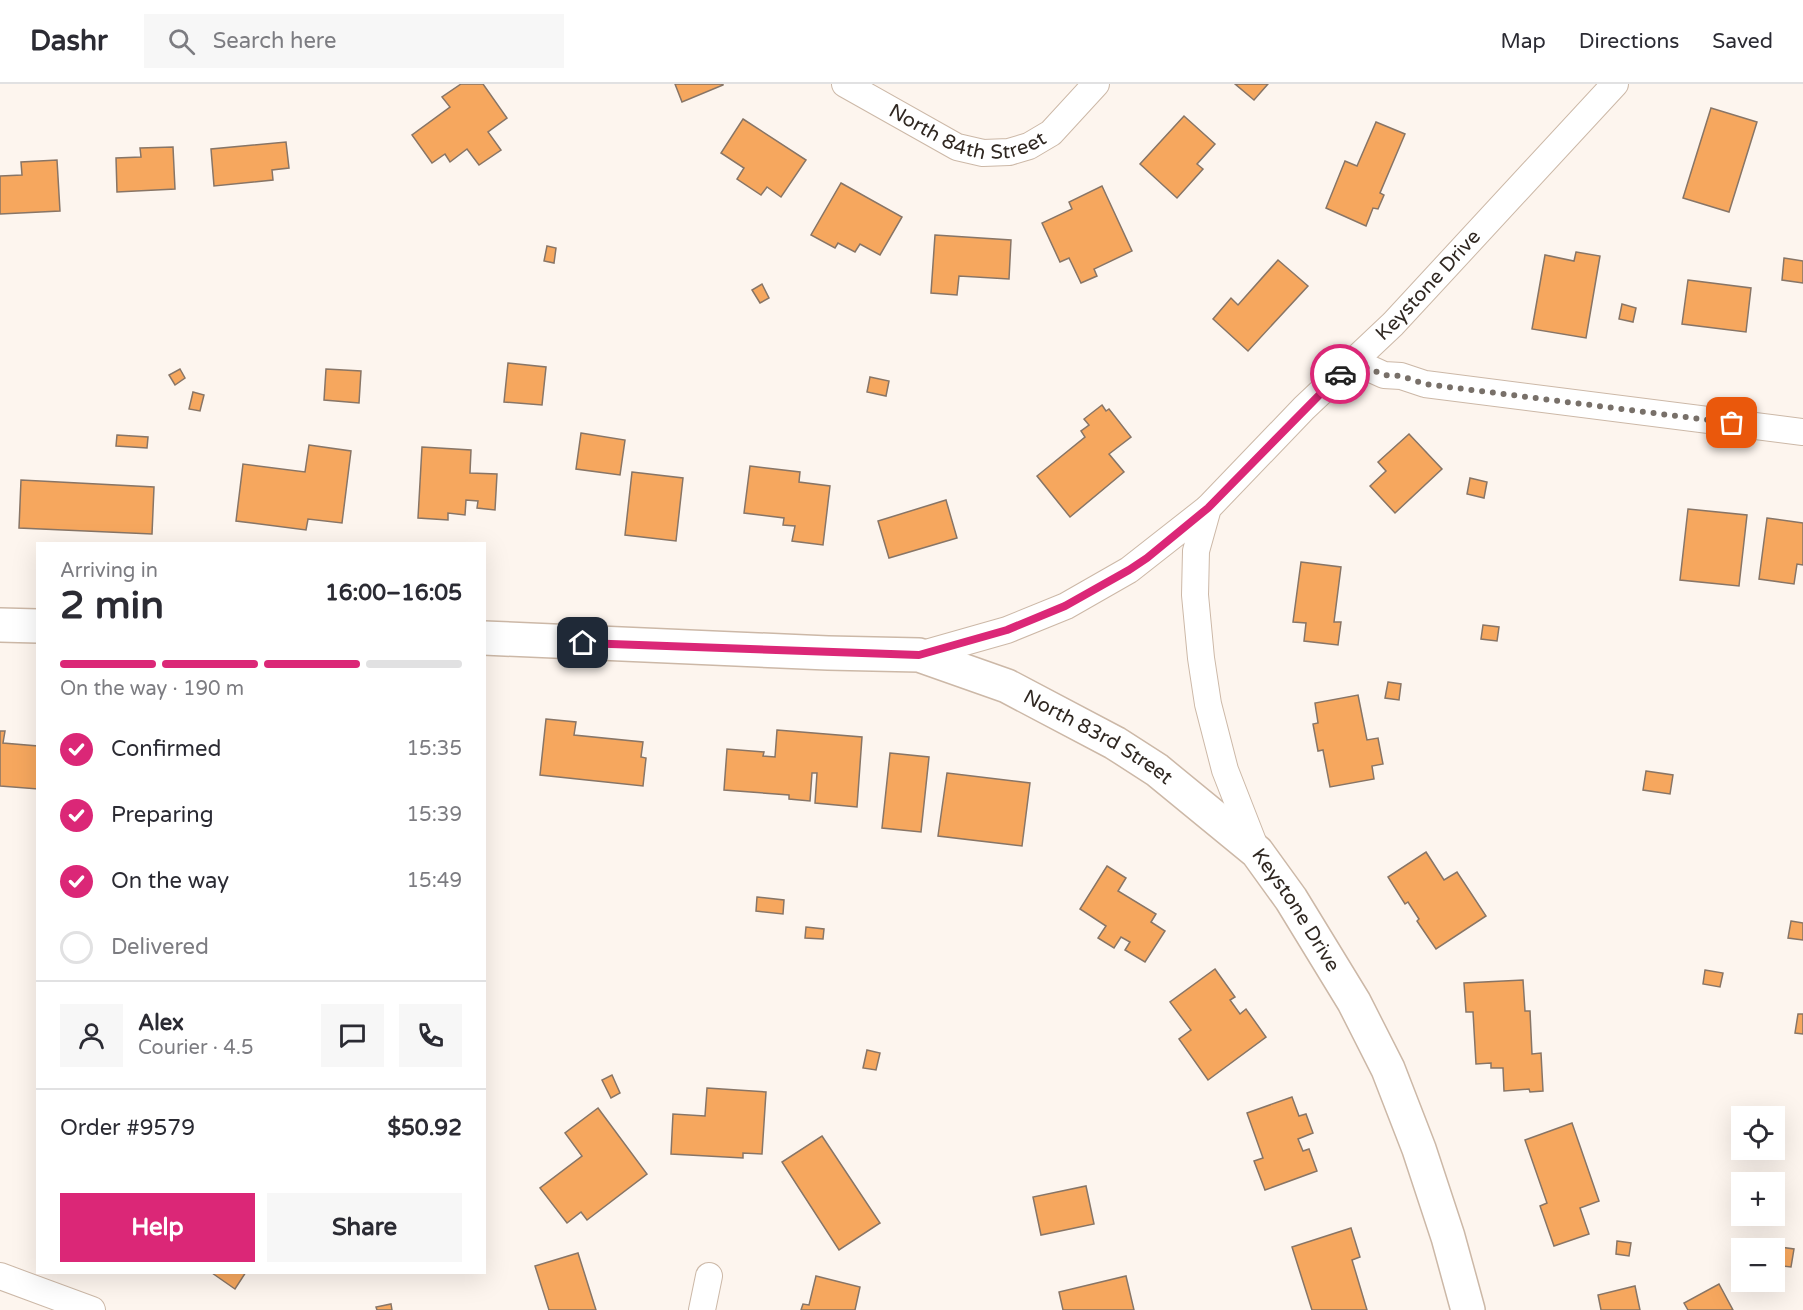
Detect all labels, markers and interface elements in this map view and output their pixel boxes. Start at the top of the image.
search box [144,14,564,68]
text: Dashr [30,24,108,58]
icon: search [165,25,198,58]
text: Search here [213,28,336,54]
text: Map [1500,29,1546,54]
text: Directions [1579,29,1679,54]
text: Saved [1712,29,1773,54]
street label: North 84th Street [884,99,1051,165]
street label: Keystone Drive [1371,225,1486,346]
courier [1310,344,1370,404]
icon: car [1324,358,1357,391]
pin [1706,397,1757,448]
icon: bag [1715,406,1748,439]
text: Arriving in [60,559,158,583]
text: 16:00–16:05 [325,580,462,606]
text: 2 min [60,582,164,629]
pin [557,617,608,668]
icon: home [566,626,599,659]
text: On the way · 190 m [60,677,244,701]
street label: North 83rd Street [1019,685,1178,790]
icon: check [60,733,93,766]
text: Confirmed [111,736,221,762]
text: 15:35 [407,737,462,761]
icon: check [60,799,93,832]
text: Preparing [111,802,214,828]
text: 15:39 [407,803,462,827]
street label: Keystone Drive [1247,844,1345,976]
icon: check [60,865,93,898]
text: On the way [111,868,229,894]
text: 15:49 [407,869,462,893]
text: Delivered [111,934,209,960]
button: person [60,1004,123,1067]
button: chat [321,1004,384,1067]
button: phone [399,1004,462,1067]
text: Alex [138,1010,184,1036]
text: Courier · 4.5 [138,1036,253,1060]
map controls [1731,1106,1785,1292]
button: locate [1731,1106,1785,1160]
text: Order #9579 [60,1115,195,1141]
text: $50.92 [387,1115,462,1141]
button: + [1731,1172,1785,1226]
button: Help [60,1193,255,1262]
button: Share [267,1193,462,1262]
button: − [1731,1238,1785,1292]

